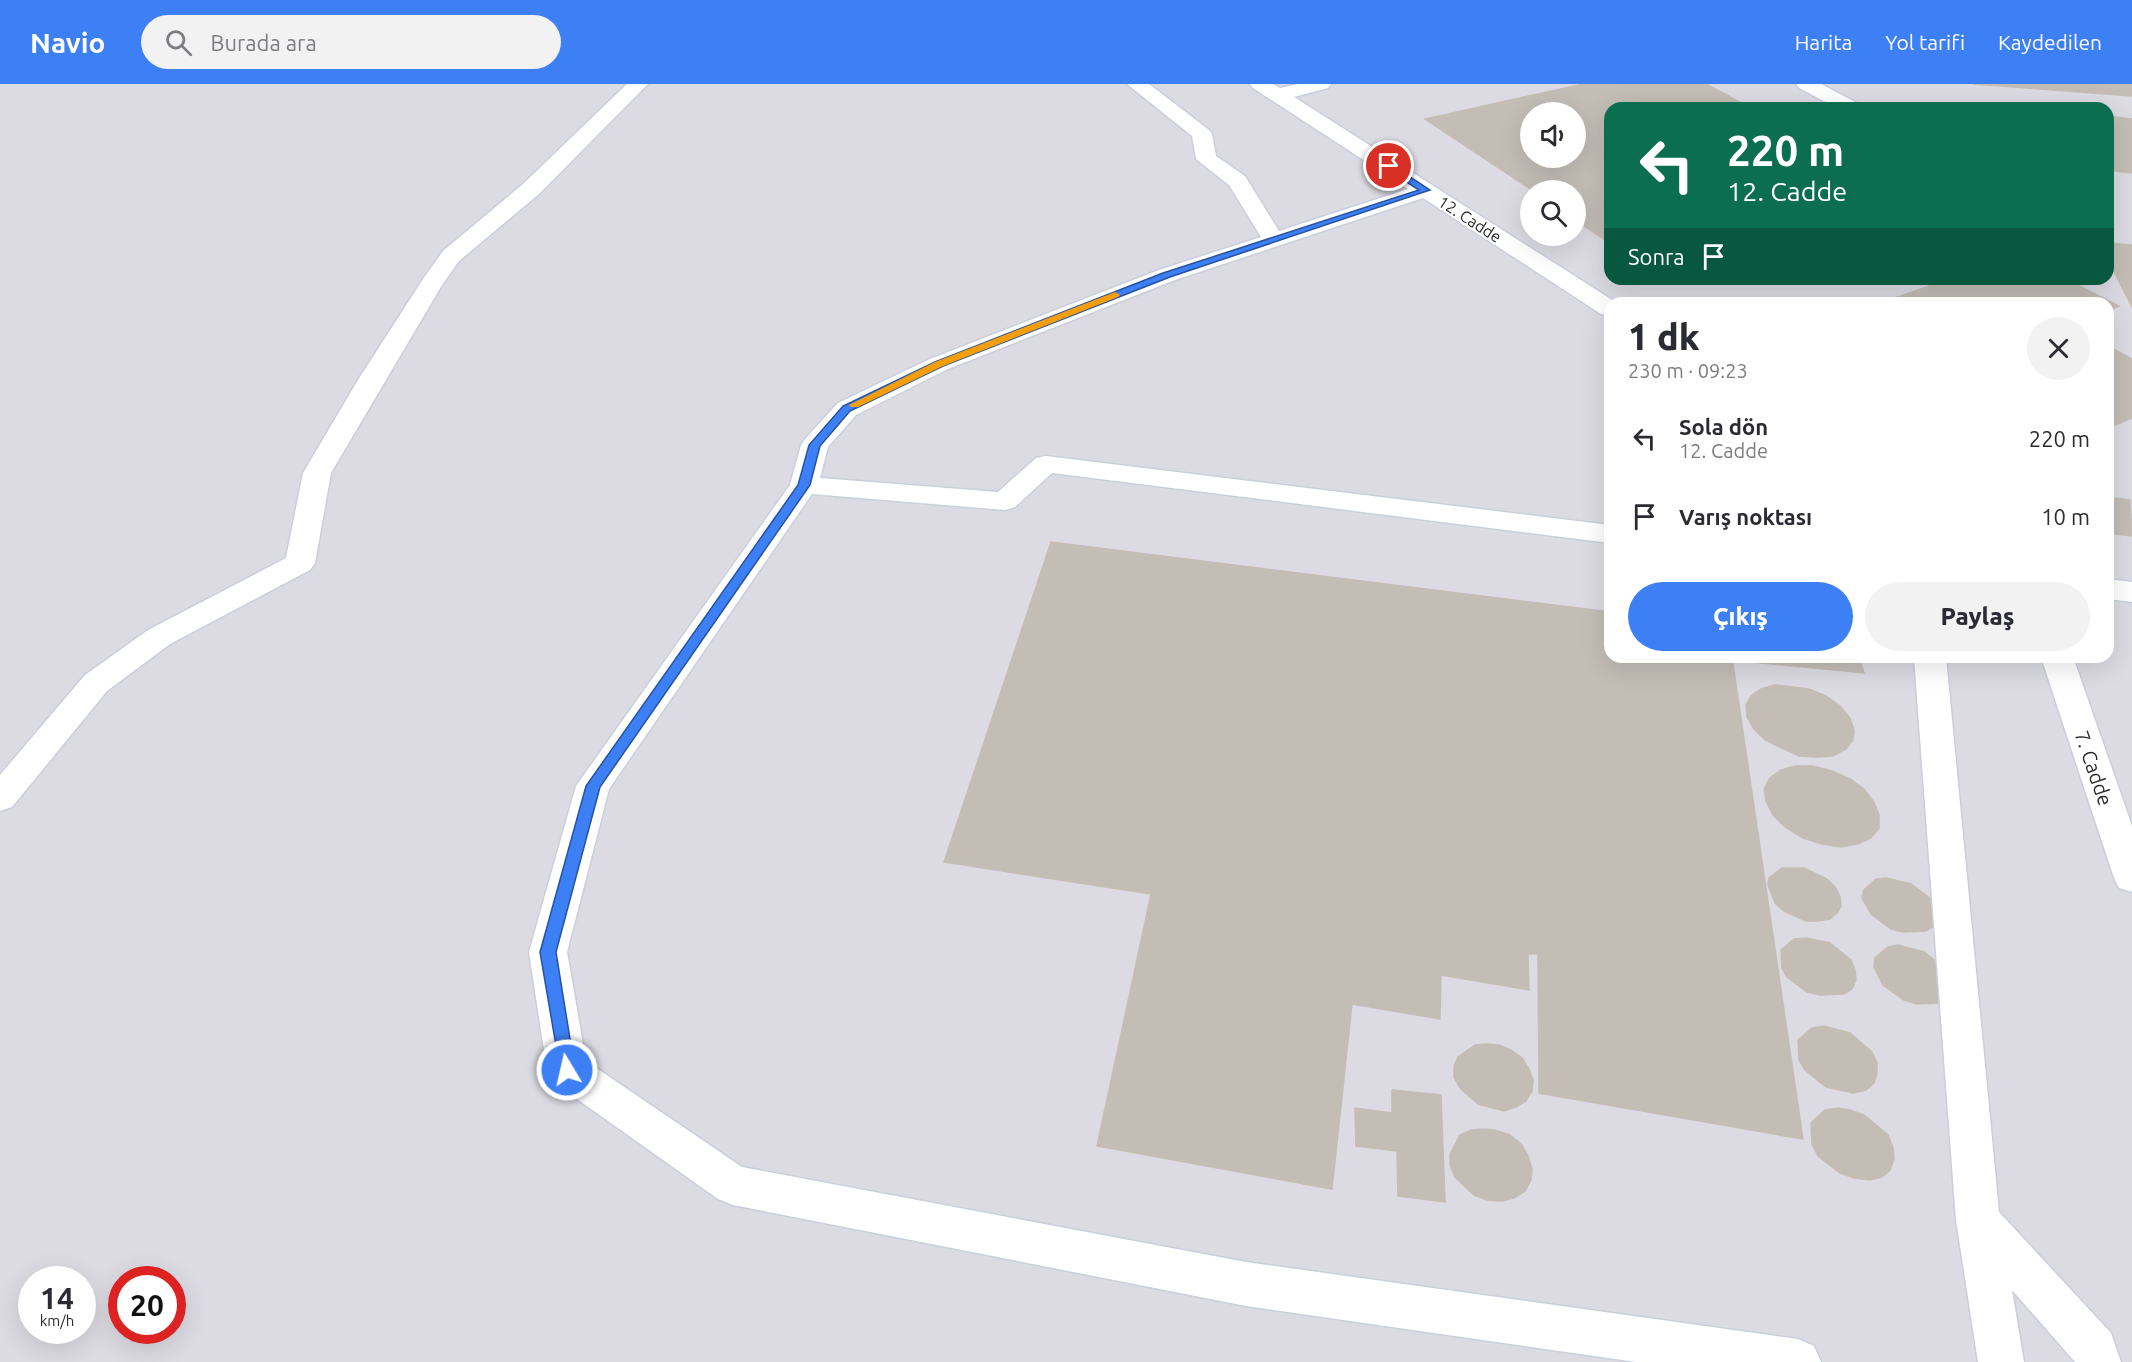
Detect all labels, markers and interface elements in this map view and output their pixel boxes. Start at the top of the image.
search box [141,15,561,69]
icon: search [162,26,195,59]
text: Navio [30,27,105,58]
text: Burada ara [210,30,317,55]
text: Harita [1795,30,1852,54]
text: Yol tarifi [1885,30,1965,54]
text: Kaydedilen [1998,30,2102,54]
map controls [1520,102,1586,246]
button: sound [1520,102,1586,168]
icon: left [1628,126,1706,204]
text: 220 m [1727,127,1844,174]
pin [1363,140,1414,191]
icon: arrive [1372,149,1405,182]
text: 12. Cadde [1727,176,1847,206]
button: search [1520,180,1586,246]
street label: 12. Cadde [1435,192,1505,246]
icon: arrive [1697,240,1730,273]
text: Sonra [1628,244,1685,269]
text: 1 dk [1628,316,1700,357]
button: close [2027,317,2090,380]
text: 230 m · 09:23 [1628,359,1748,382]
text: Sola dön [1679,414,1768,439]
icon: left [1628,422,1661,455]
text: 220 m [2029,426,2090,451]
text: 12. Cadde [1679,439,1768,462]
icon: arrive [1628,500,1661,533]
text: Varış noktası [1679,504,1812,529]
text: 10 m [2041,504,2090,529]
button: Çıkış [1628,582,1853,651]
button: Paylaş [1865,582,2090,651]
street label: 7. Cadde [2070,727,2118,809]
position arrow [535,1038,599,1102]
speed limit sign: 20 [108,1266,186,1344]
text: 14 [40,1281,74,1315]
text: km/h [40,1312,74,1329]

